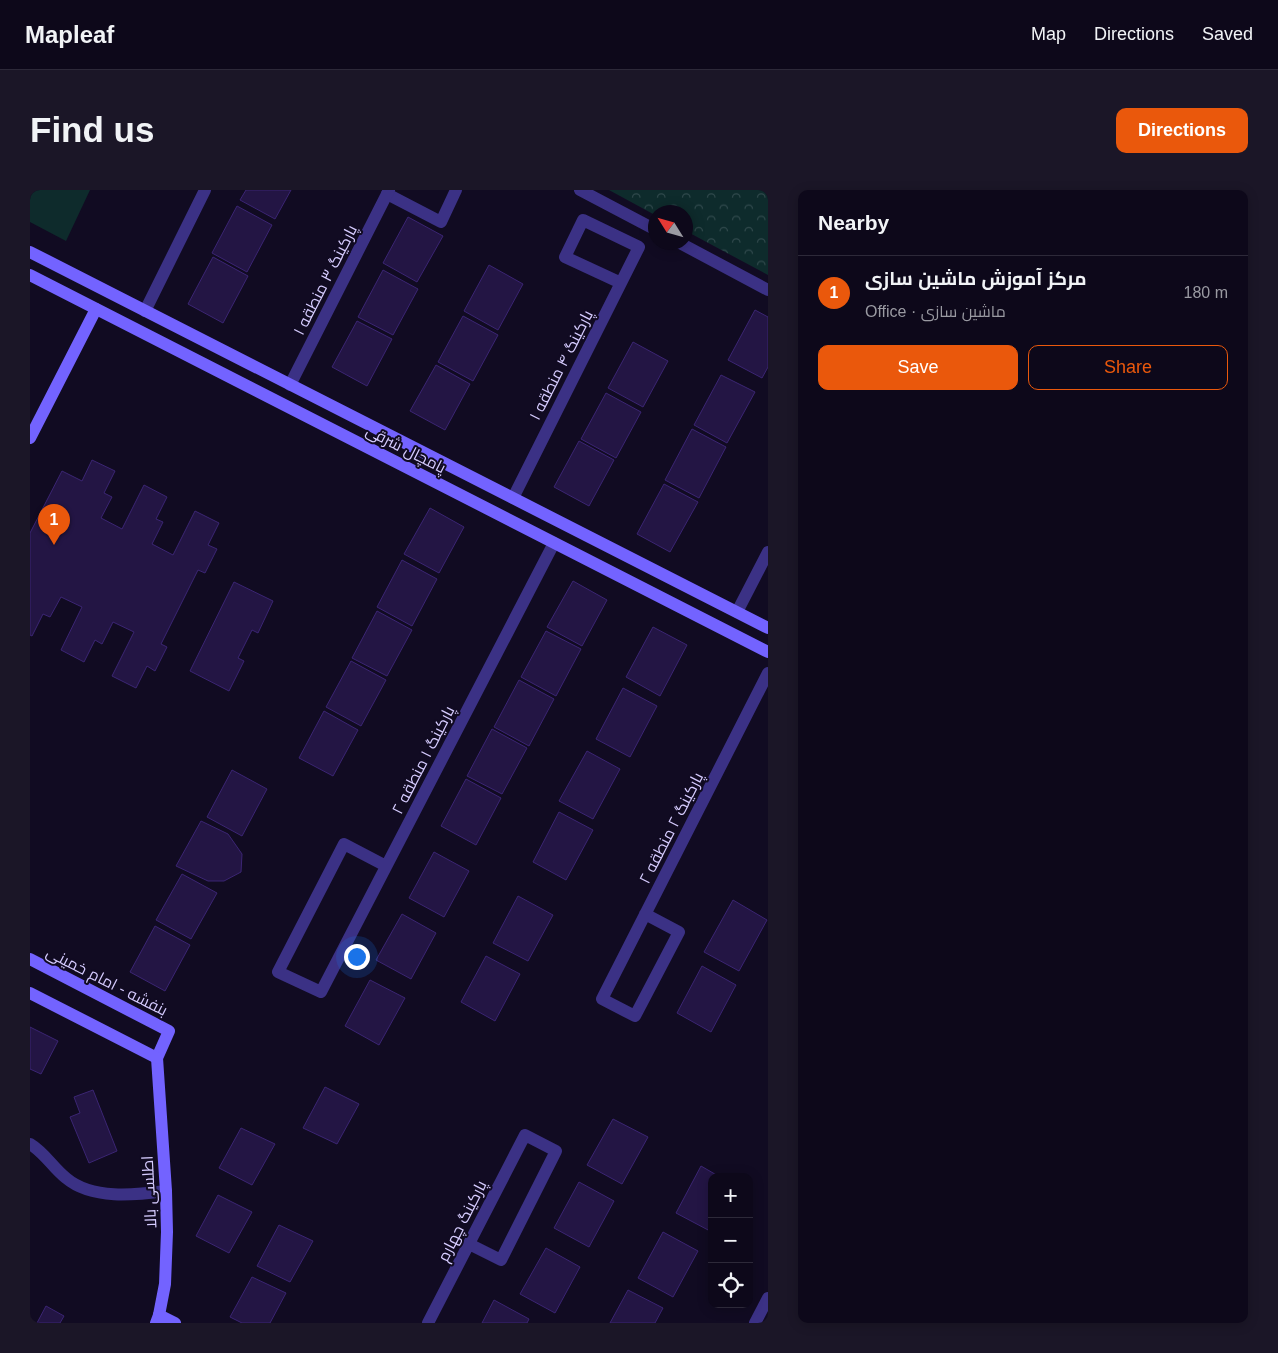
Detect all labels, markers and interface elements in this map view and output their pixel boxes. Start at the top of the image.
text: Mapleaf [25,21,114,48]
text: Map [1031,24,1066,44]
text: Directions [1094,24,1174,44]
text: Saved [1202,24,1253,44]
button: Directions [1116,108,1248,153]
text: Find us [30,110,154,149]
north arrow [648,205,693,250]
text: Nearby [818,211,889,234]
street label: پارکینگ ۳ منطقه ۱ [290,221,363,339]
text: مرکز آموزش ماشین سازی [865,268,1086,289]
text: 1 [830,284,838,301]
text: 180 m [1184,284,1228,301]
text: Office · ماشین سازی [865,303,1006,320]
street label: پارکینگ ۴ منطقه ۱ [526,307,599,424]
button: Save [818,345,1018,390]
button: Share [1028,345,1228,390]
street label: پامچال شرقی [362,422,449,479]
pin: 1 [38,504,70,545]
street label: پارکینگ ۱ منطقه ۲ [388,703,461,818]
street label: پارکینگ ۲ منطقه ۲ [636,769,709,888]
street label: بنفشه - امام خمینی [42,943,170,1022]
your location [344,944,370,970]
street label: اطلسی بالا [139,1155,161,1229]
map controls [708,1173,753,1308]
button: + [708,1173,753,1218]
street label: پارکینگ چهارم [434,1177,493,1266]
button: − [708,1218,753,1263]
button: locate [708,1263,753,1308]

